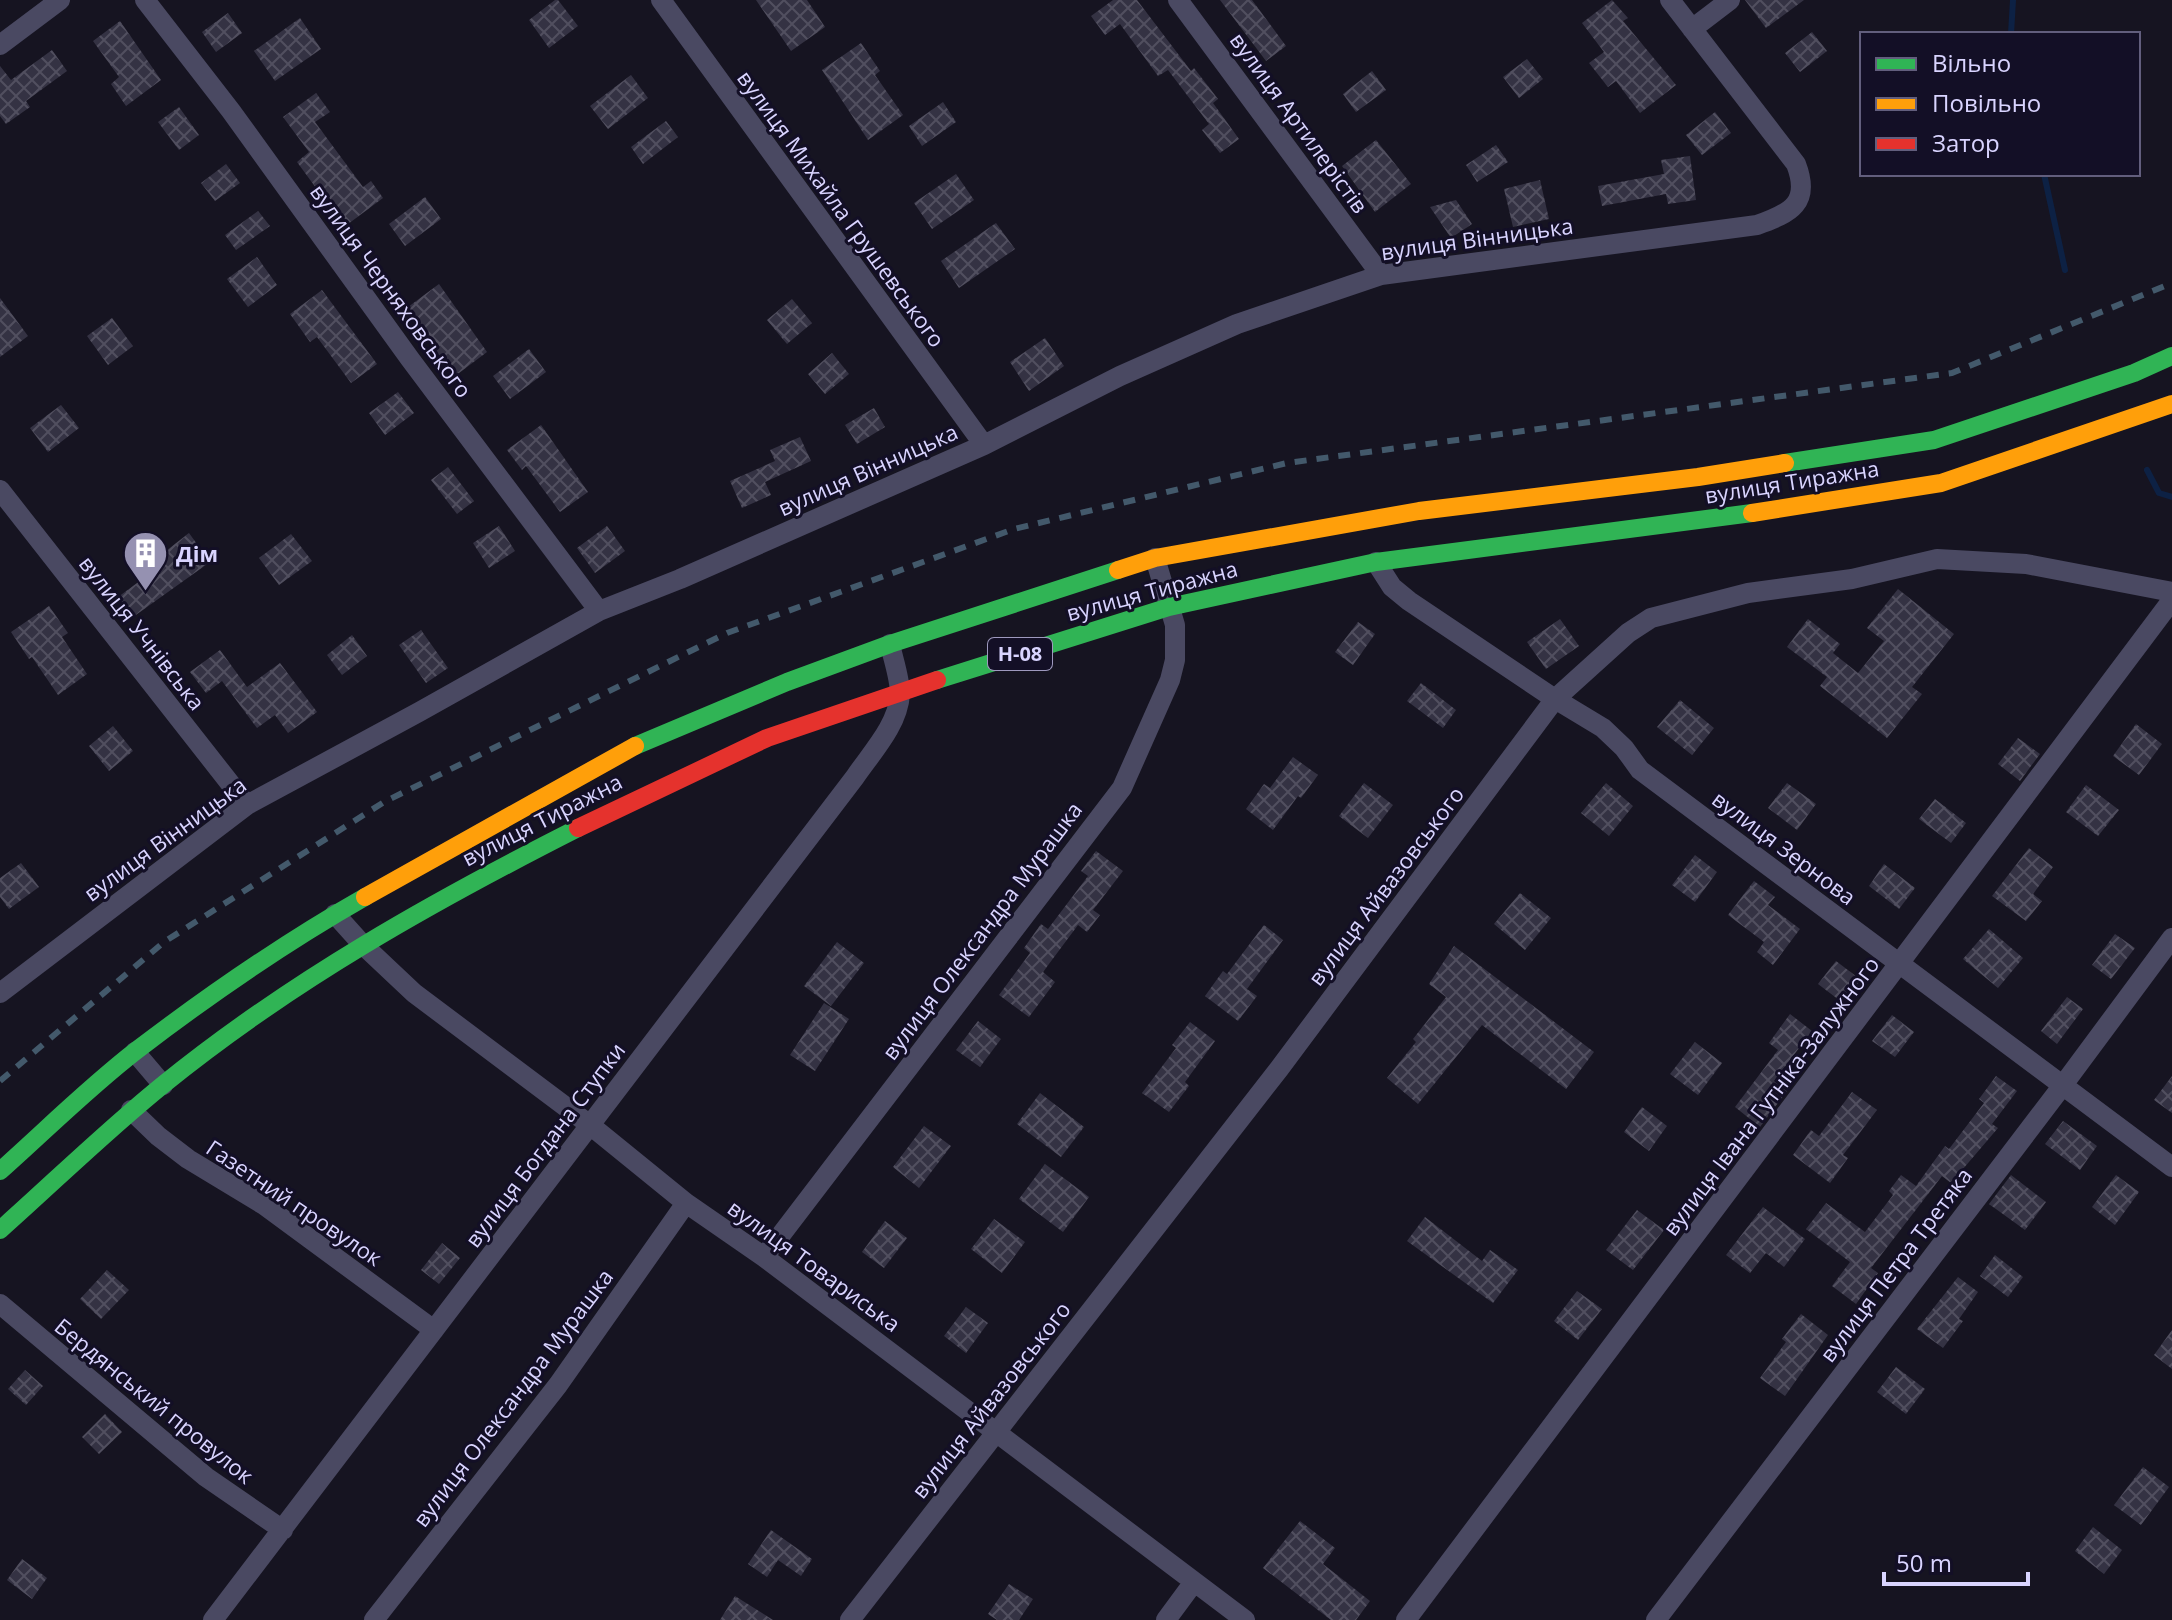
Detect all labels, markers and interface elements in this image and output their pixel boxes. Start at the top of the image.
street label: вулиця Артилерістів [1224,26,1376,219]
legend [1860,32,2140,176]
text: Вільно [1932,46,2011,79]
street label: вулиця Михайла Грушевського [731,64,952,353]
text: Повільно [1932,86,2041,119]
text: Затор [1932,126,2000,159]
street label: вулиця Черняховського [304,178,480,403]
street label: вулиця Вінницька [1379,210,1575,266]
street label: вулиця Вінницька [773,416,962,522]
street label: вулиця Тиражна [1703,452,1881,510]
building icon: Дім [121,530,169,593]
place label: Дім [176,538,218,568]
street label: вулиця Учнівська [73,549,212,716]
street label: вулиця Тиражна [1063,553,1241,627]
road number: Н-08 [988,638,1052,670]
street label: вулиця Тиражна [456,766,627,872]
street label: вулиця Вінницька [77,769,252,907]
street label: вулиця Айвазовського [1300,780,1470,991]
street label: вулиця Зернова [1707,783,1863,911]
street label: вулиця Олександра Мурашка [874,795,1088,1065]
street label: вулиця Івана Гутніка-Залужного [1655,950,1885,1241]
street label: вулиця Богдана Ступки [457,1036,631,1253]
street label: Газетний провулок [201,1132,389,1272]
street label: вулиця Петра Третяка [1812,1161,1978,1368]
street label: вулиця Товариська [722,1192,907,1338]
street label: вулиця Олександра Мурашка [405,1262,619,1532]
street label: вулиця Айвазовського [904,1295,1077,1504]
street label: Бердянський провулок [49,1311,261,1490]
scale bar [1884,1536,2028,1586]
text: 50 m [1896,1546,1952,1579]

